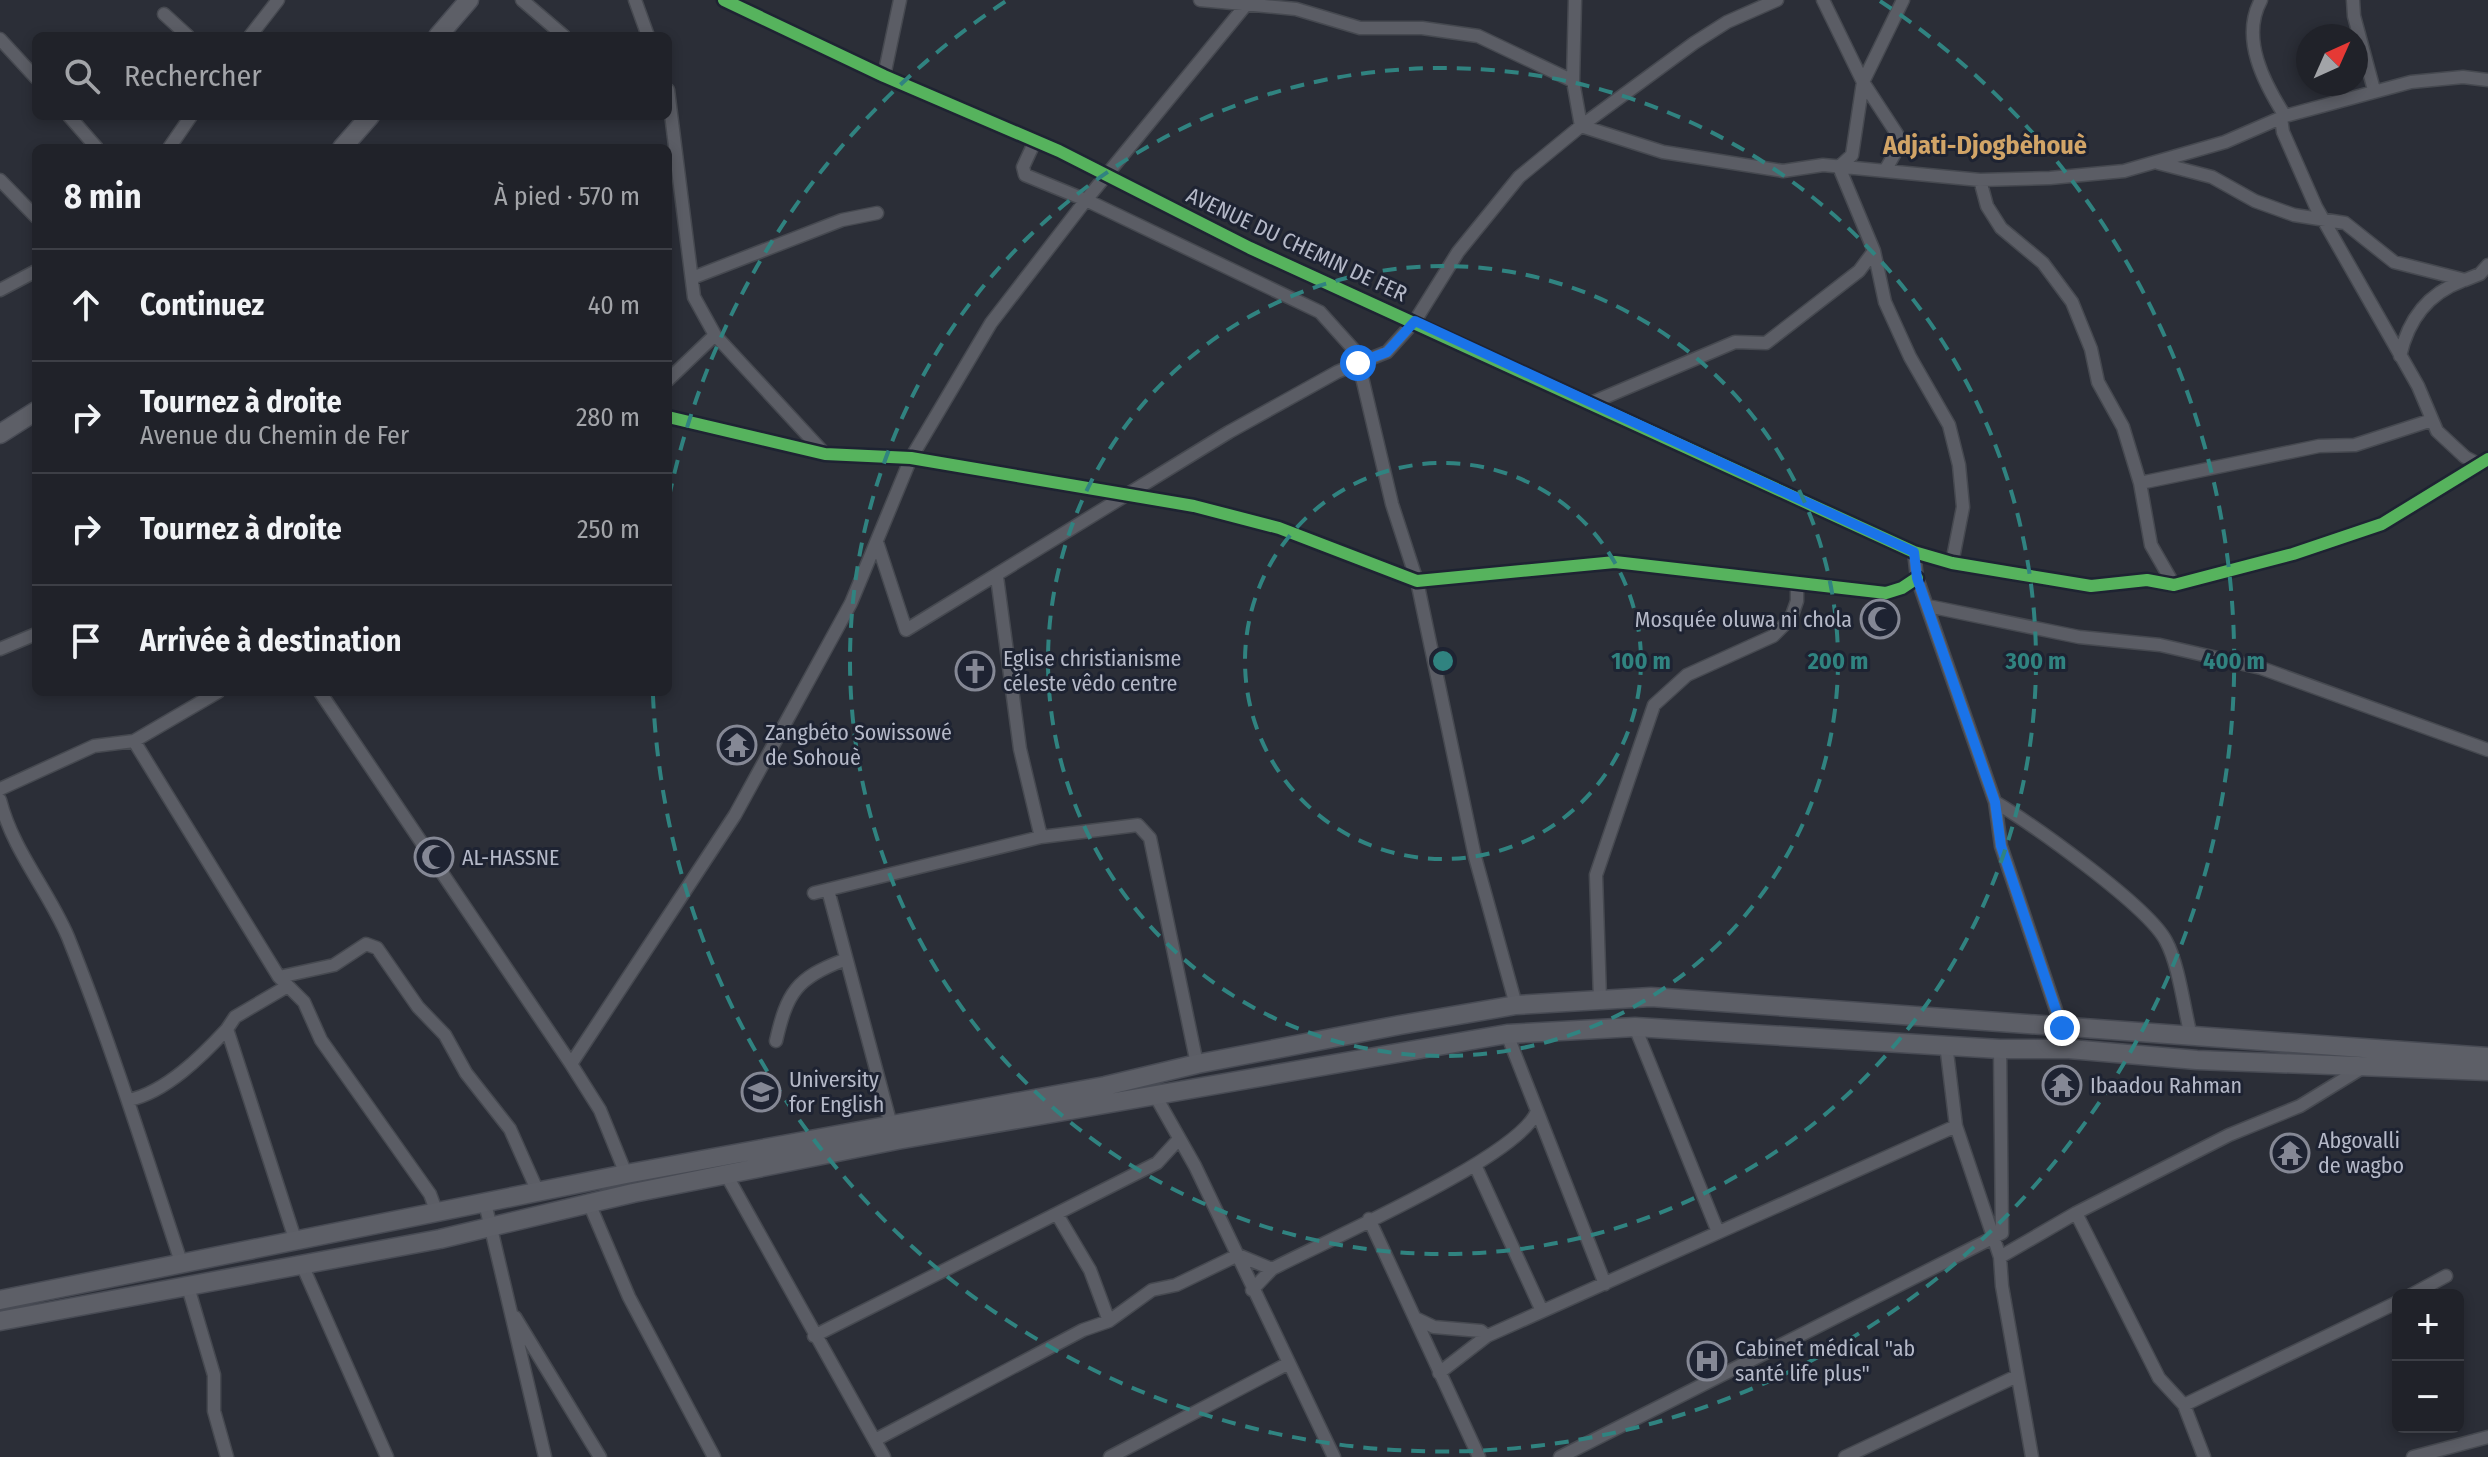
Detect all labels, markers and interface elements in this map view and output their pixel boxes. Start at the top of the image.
north arrow [2296,24,2368,96]
search box [32,32,672,120]
icon: search [60,54,104,98]
text: Rechercher [124,58,262,94]
district label: Adjati-Djogbèhouè [1882,130,2087,161]
text: 8 min [64,176,142,217]
text: À pied · 570 m [494,181,640,212]
street label: AVENUE DU CHEMIN DE FER [1182,181,1411,307]
icon: ahead [64,283,108,327]
text: Continuez [140,287,264,323]
text: 40 m [588,290,640,321]
route start [1340,345,1376,381]
text: Tournez à droite [140,384,342,420]
icon: right [64,395,108,439]
text: 280 m [576,402,640,433]
text: Avenue du Chemin de Fer [140,420,409,451]
icon: right [64,507,108,551]
text: Tournez à droite [140,511,342,547]
text: 250 m [577,514,640,545]
mosque icon: Mosquée oluwa ni chola [1859,598,1901,640]
place label: Mosquée oluwa ni chola [1635,606,1852,633]
icon: arrive [64,619,108,663]
text: Arrivée à destination [140,623,401,659]
place label: Eglise christianisme céleste vêdo centre [1003,645,1181,697]
centre of rings [1429,647,1457,675]
text: 100 m [1611,647,1671,675]
text: 200 m [1807,647,1868,675]
text: 300 m [2005,647,2066,675]
text: 400 m [2203,647,2265,675]
church icon: Eglise christianisme céleste vêdo centre [954,650,996,692]
place label: Zangbéto Sowissowé de Sohouè [765,719,952,771]
temple icon: Zangbéto Sowissowé de Sohouè [716,724,758,766]
mosque icon: AL-HASSNE [413,836,455,878]
place label: AL-HASSNE [462,844,559,871]
route end [2044,1010,2080,1046]
temple icon: Ibaadou Rahman [2041,1064,2083,1106]
place label: University for English [789,1066,884,1118]
school or university icon: University for English [740,1071,782,1113]
place label: Ibaadou Rahman [2090,1072,2242,1099]
place label: Abgovalli de wagbo [2318,1127,2404,1179]
temple icon: Abgovalli de wagbo [2269,1132,2311,1174]
map controls [2392,1289,2464,1433]
button: + [2392,1289,2464,1361]
place label: Cabinet médical "ab santé life plus" [1735,1335,1915,1387]
hospital icon: Cabinet médical "ab santé life plus" [1686,1340,1728,1382]
button: − [2392,1361,2464,1433]

